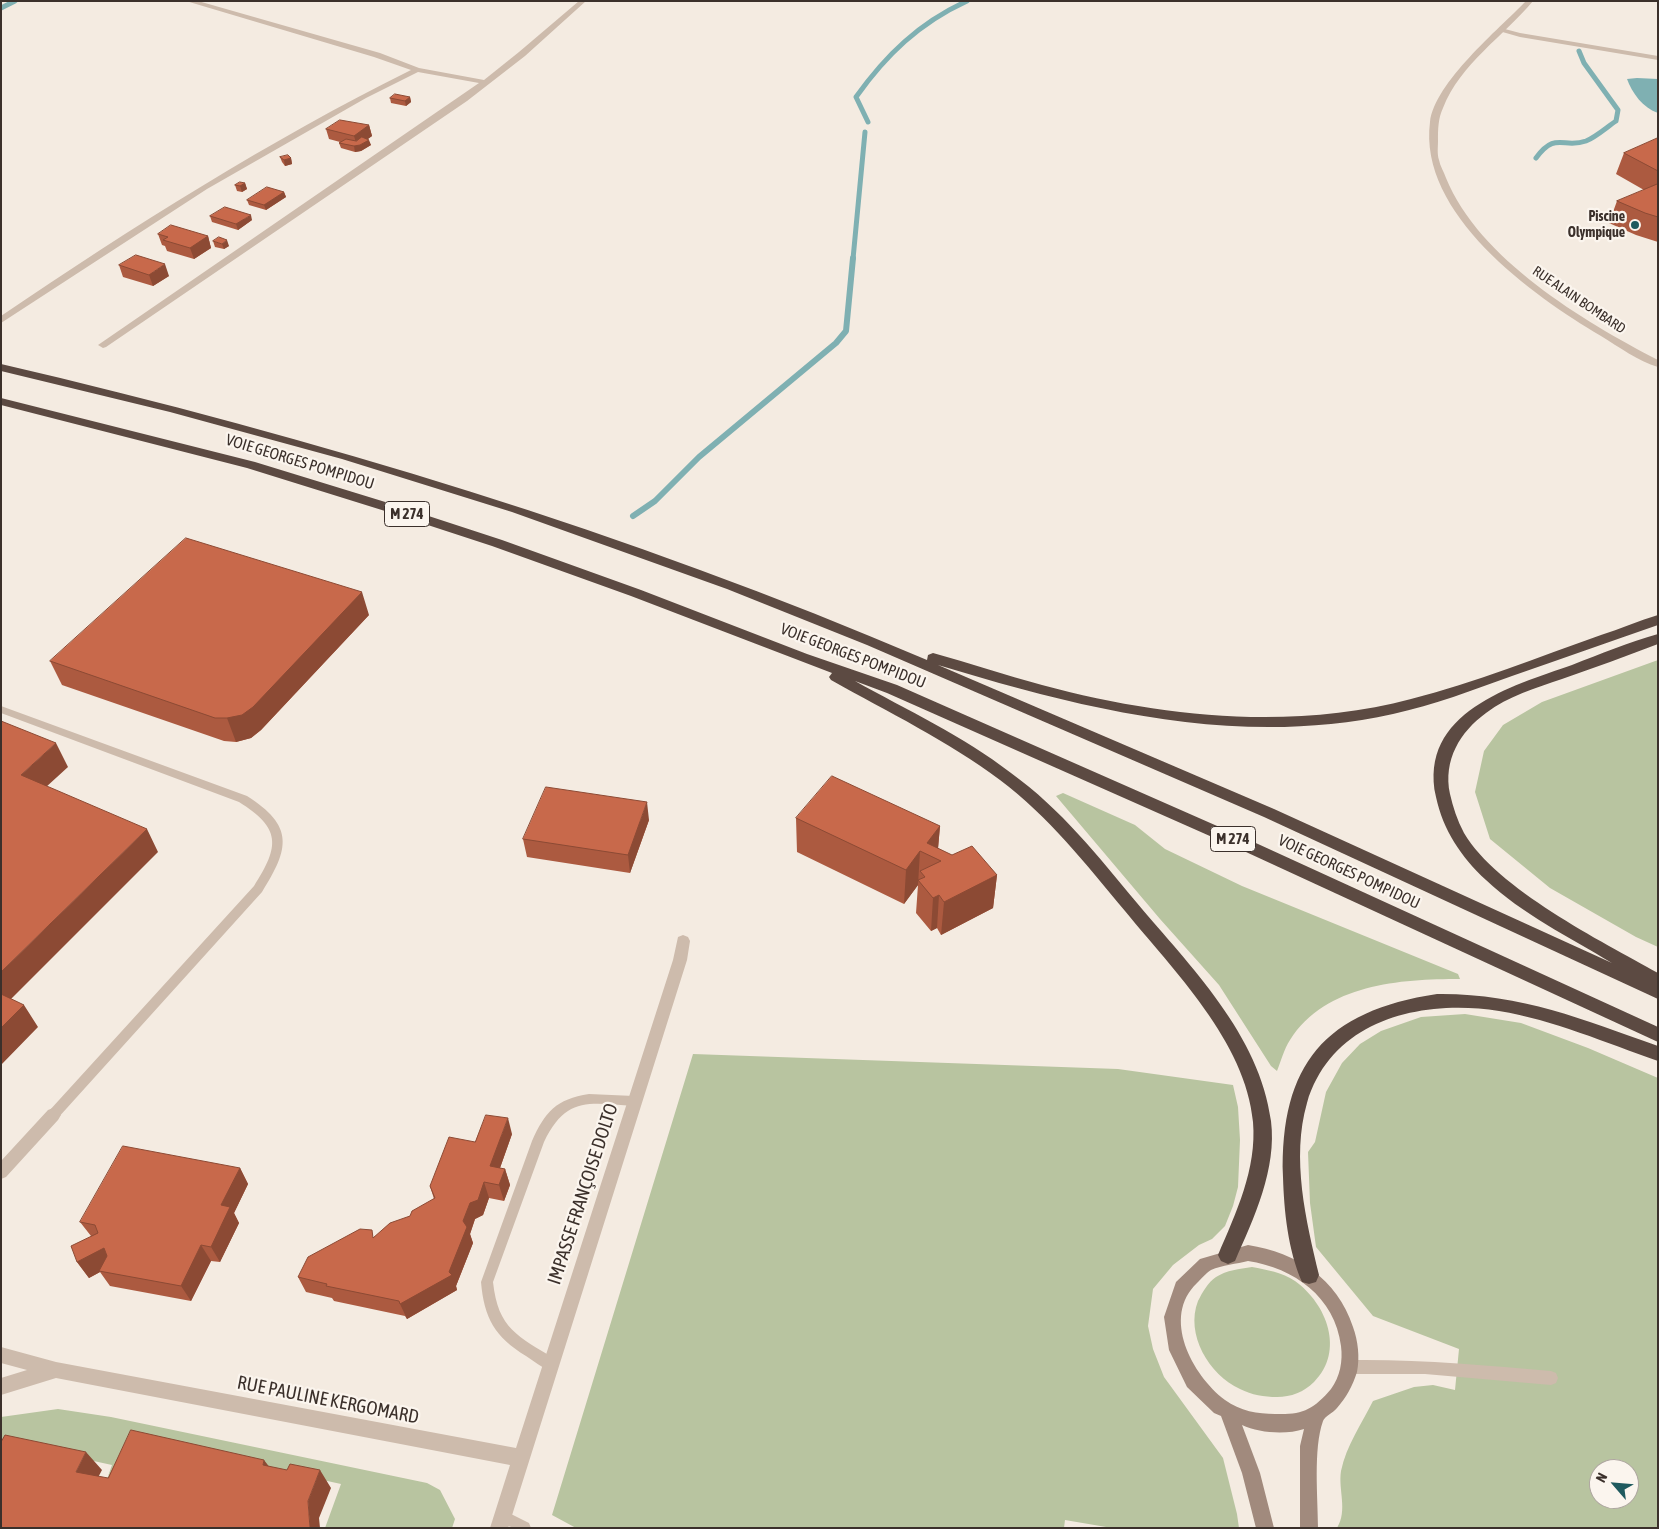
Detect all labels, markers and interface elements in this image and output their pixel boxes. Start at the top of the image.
place label: Piscine Olympique [1568,209,1625,242]
marker: Piscine Olympique [1629,219,1641,231]
street label: RUE ALAIN BOMBARD [1529,263,1629,337]
street label: VOIE GEORGES POMPIDOU [223,430,377,494]
road number: M 274 [384,502,430,526]
street label: VOIE GEORGES POMPIDOU [778,619,928,693]
road number: M 274 [1210,826,1256,852]
street label: VOIE GEORGES POMPIDOU [1275,831,1423,913]
street label: IMPASSE FRANÇOISE DOLTO [543,1101,623,1287]
street label: RUE PAULINE KERGOMARD [235,1371,421,1429]
north arrow [1589,1459,1639,1509]
text: N [1593,1470,1611,1485]

